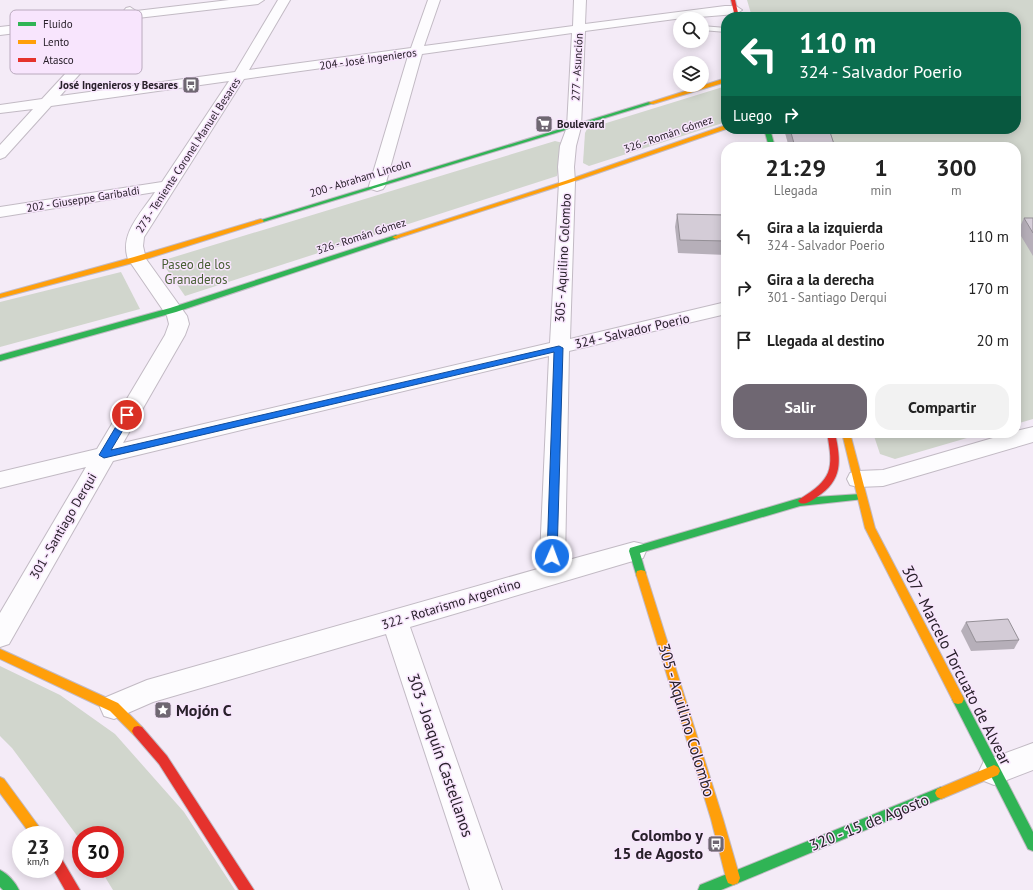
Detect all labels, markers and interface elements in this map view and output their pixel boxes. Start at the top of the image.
legend [10,10,142,74]
map controls [673,12,709,92]
button: search [673,12,709,48]
text: Fluido [43,17,73,31]
text: 110 m [799,24,876,61]
icon: left [733,28,785,80]
street label: 277 - Asunción [568,33,586,101]
text: Lento [43,35,69,49]
street label: 204 - José Ingenieros [319,45,418,73]
text: Atasco [43,53,74,67]
button: layers [673,56,709,92]
text: 324 - Salvador Poerio [799,60,962,83]
street label: 273 - Teniente Coronel Manuel Besares [133,75,244,235]
bus stop icon: José Ingenieros y Besares [181,75,201,95]
place label: José Ingenieros y Besares [58,78,178,92]
icon: right [780,104,802,126]
text: Luego [733,106,772,125]
street label: 326 - Román Gómez [622,112,714,156]
supermarket icon: Boulevard [534,114,554,134]
place label: Boulevard [557,117,605,131]
text: 21:29 [765,152,826,183]
text: 1 [874,152,888,183]
text: 300 [936,152,977,183]
street label: 200 - Abraham Lincoln [308,156,412,200]
text: Llegada [774,182,818,199]
text: min [870,182,892,199]
text: m [951,182,962,199]
street label: 202 - Giuseppe Garibaldi [25,183,141,215]
street label: 305 - Aquilino Colombo [551,193,575,323]
street label: 326 - Román Gómez [314,215,408,257]
text: Gira a la izquierda [767,218,883,237]
icon: left [733,225,755,247]
text: 110 m [968,227,1009,246]
text: 324 - Salvador Poerio [767,237,885,254]
park label: Paseo de los Granaderos [162,256,230,288]
text: Gira a la derecha [767,270,874,289]
icon: right [733,277,755,299]
text: 170 m [968,279,1009,298]
text: 301 - Santiago Derqui [767,289,887,306]
street label: 324 - Salvador Poerio [573,309,691,353]
icon: arrive [733,329,755,351]
text: Llegada al destino [767,331,885,350]
text: 20 m [976,331,1009,350]
button: Salir [733,384,867,430]
button: Compartir [875,384,1009,430]
pin [110,398,144,432]
icon: arrive [116,404,138,426]
street label: 301 - Santiago Derqui [26,470,100,582]
position arrow [531,535,573,577]
street label: 307 - Marcelo Torcuato de Alvear [898,562,1016,769]
street label: 322 - Rotarismo Argentino [379,575,523,633]
street label: 305 - Aquilino Colombo [654,641,720,799]
street label: 303 - Joaquín Castellanos [404,670,479,840]
place icon: Mojón C [153,700,173,720]
place label: Mojón C [176,700,232,720]
street label: 320 - 15 de Agosto [806,789,932,855]
place label: Colombo y 15 de Agosto [613,825,703,863]
speed limit sign: 30 [72,826,124,878]
text: 23 [27,834,49,860]
bus stop icon: Colombo y 15 de Agosto [706,834,726,854]
text: km/h [27,855,49,868]

